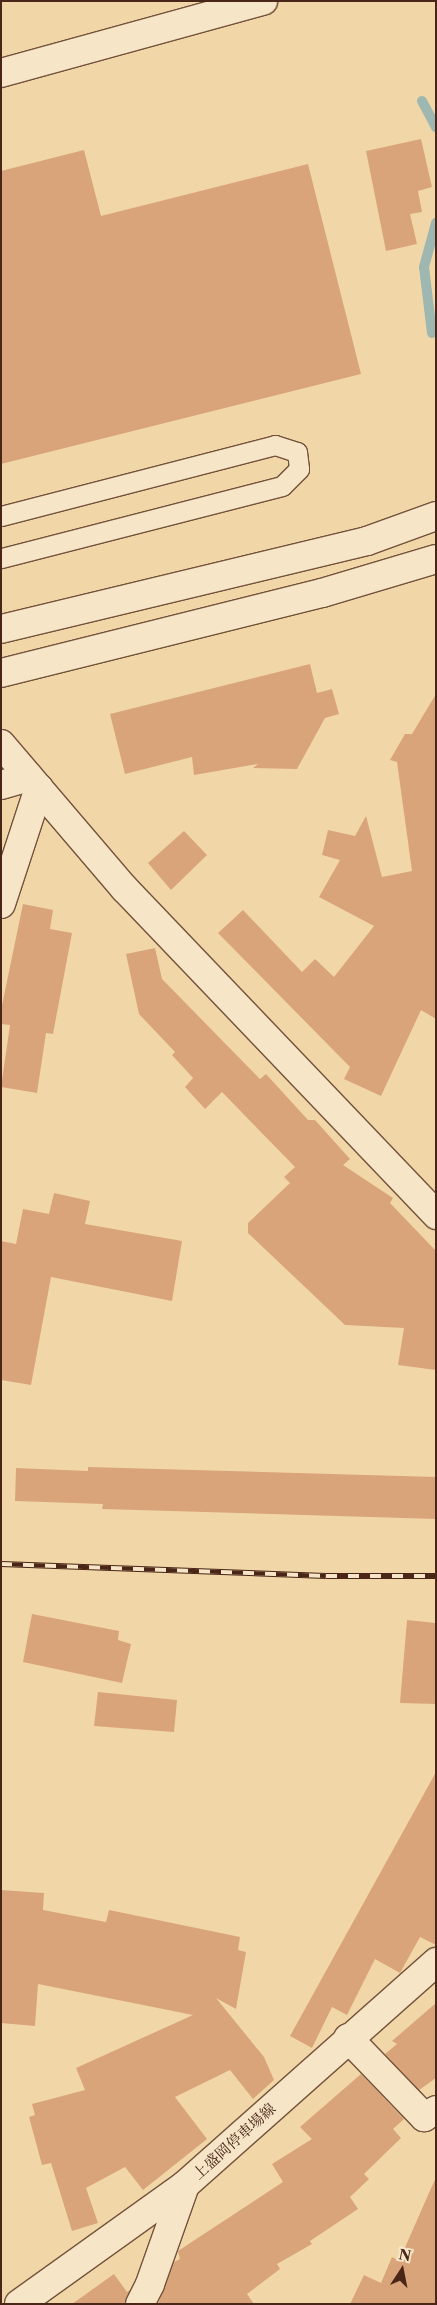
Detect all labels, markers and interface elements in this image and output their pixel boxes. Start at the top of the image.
street label: 上盛岡停車場線 [189,2099,279,2183]
north arrow [377,2245,427,2295]
text: N [397,2245,413,2265]

